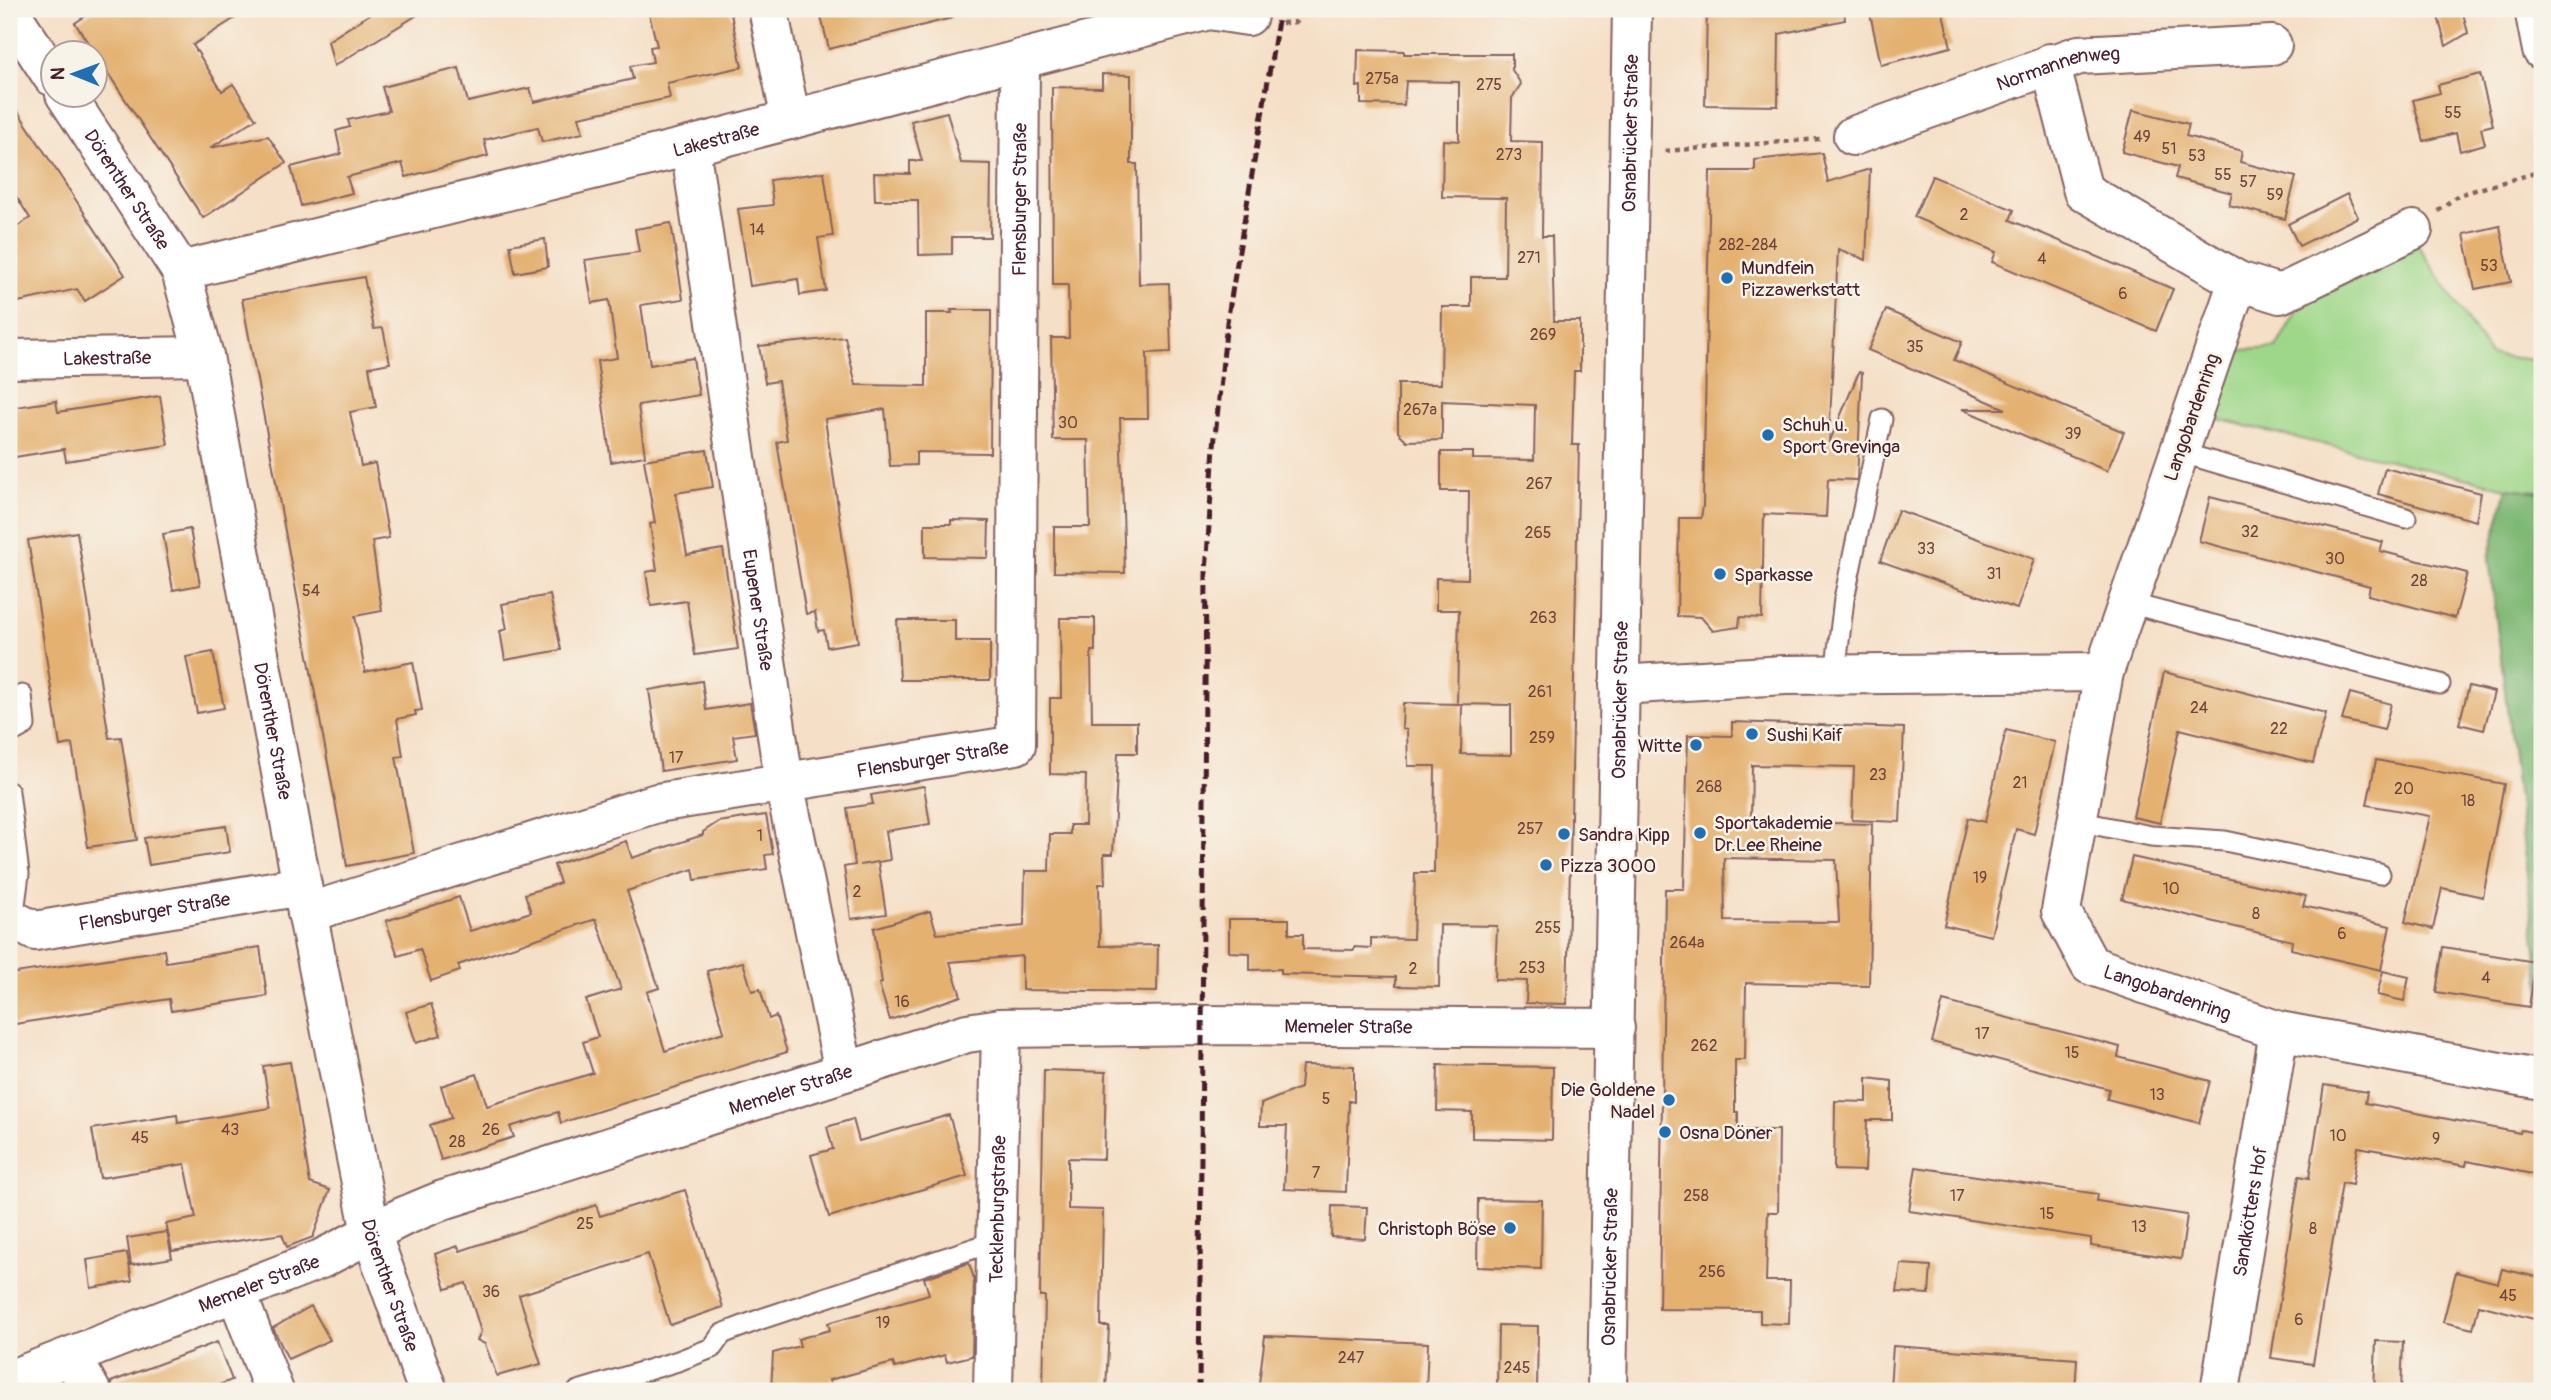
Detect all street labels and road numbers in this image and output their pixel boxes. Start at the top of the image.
street label: Normannenweg [1993,42,2121,97]
street label: Osnabrücker Straße [1617,53,1644,213]
street label: Lakestraße [671,117,763,163]
street label: Flensburger Straße [1008,122,1033,276]
street label: Dörenther Straße [78,125,175,255]
street label: Lakestraße [63,346,152,371]
street label: Langobardenring [2159,350,2225,484]
street label: Eupener Straße [737,548,779,673]
street label: Osnabrücker Straße [1607,620,1634,779]
street label: Dörenther Straße [248,660,297,802]
street label: Flensburger Straße [855,735,1011,784]
street label: Flensburger Straße [77,887,233,936]
street label: Langobardenring [2100,960,2234,1026]
street label: Memeler Straße [1284,1015,1413,1040]
street label: Memeler Straße [726,1059,856,1121]
street label: Tecklenburgstraße [984,1134,1012,1283]
street label: Sandkötters Hof [2228,1144,2273,1279]
street label: Osnabrücker Straße [1597,1187,1624,1346]
street label: Dörenther Straße [355,1217,424,1356]
street label: Memeler Straße [195,1249,324,1318]

